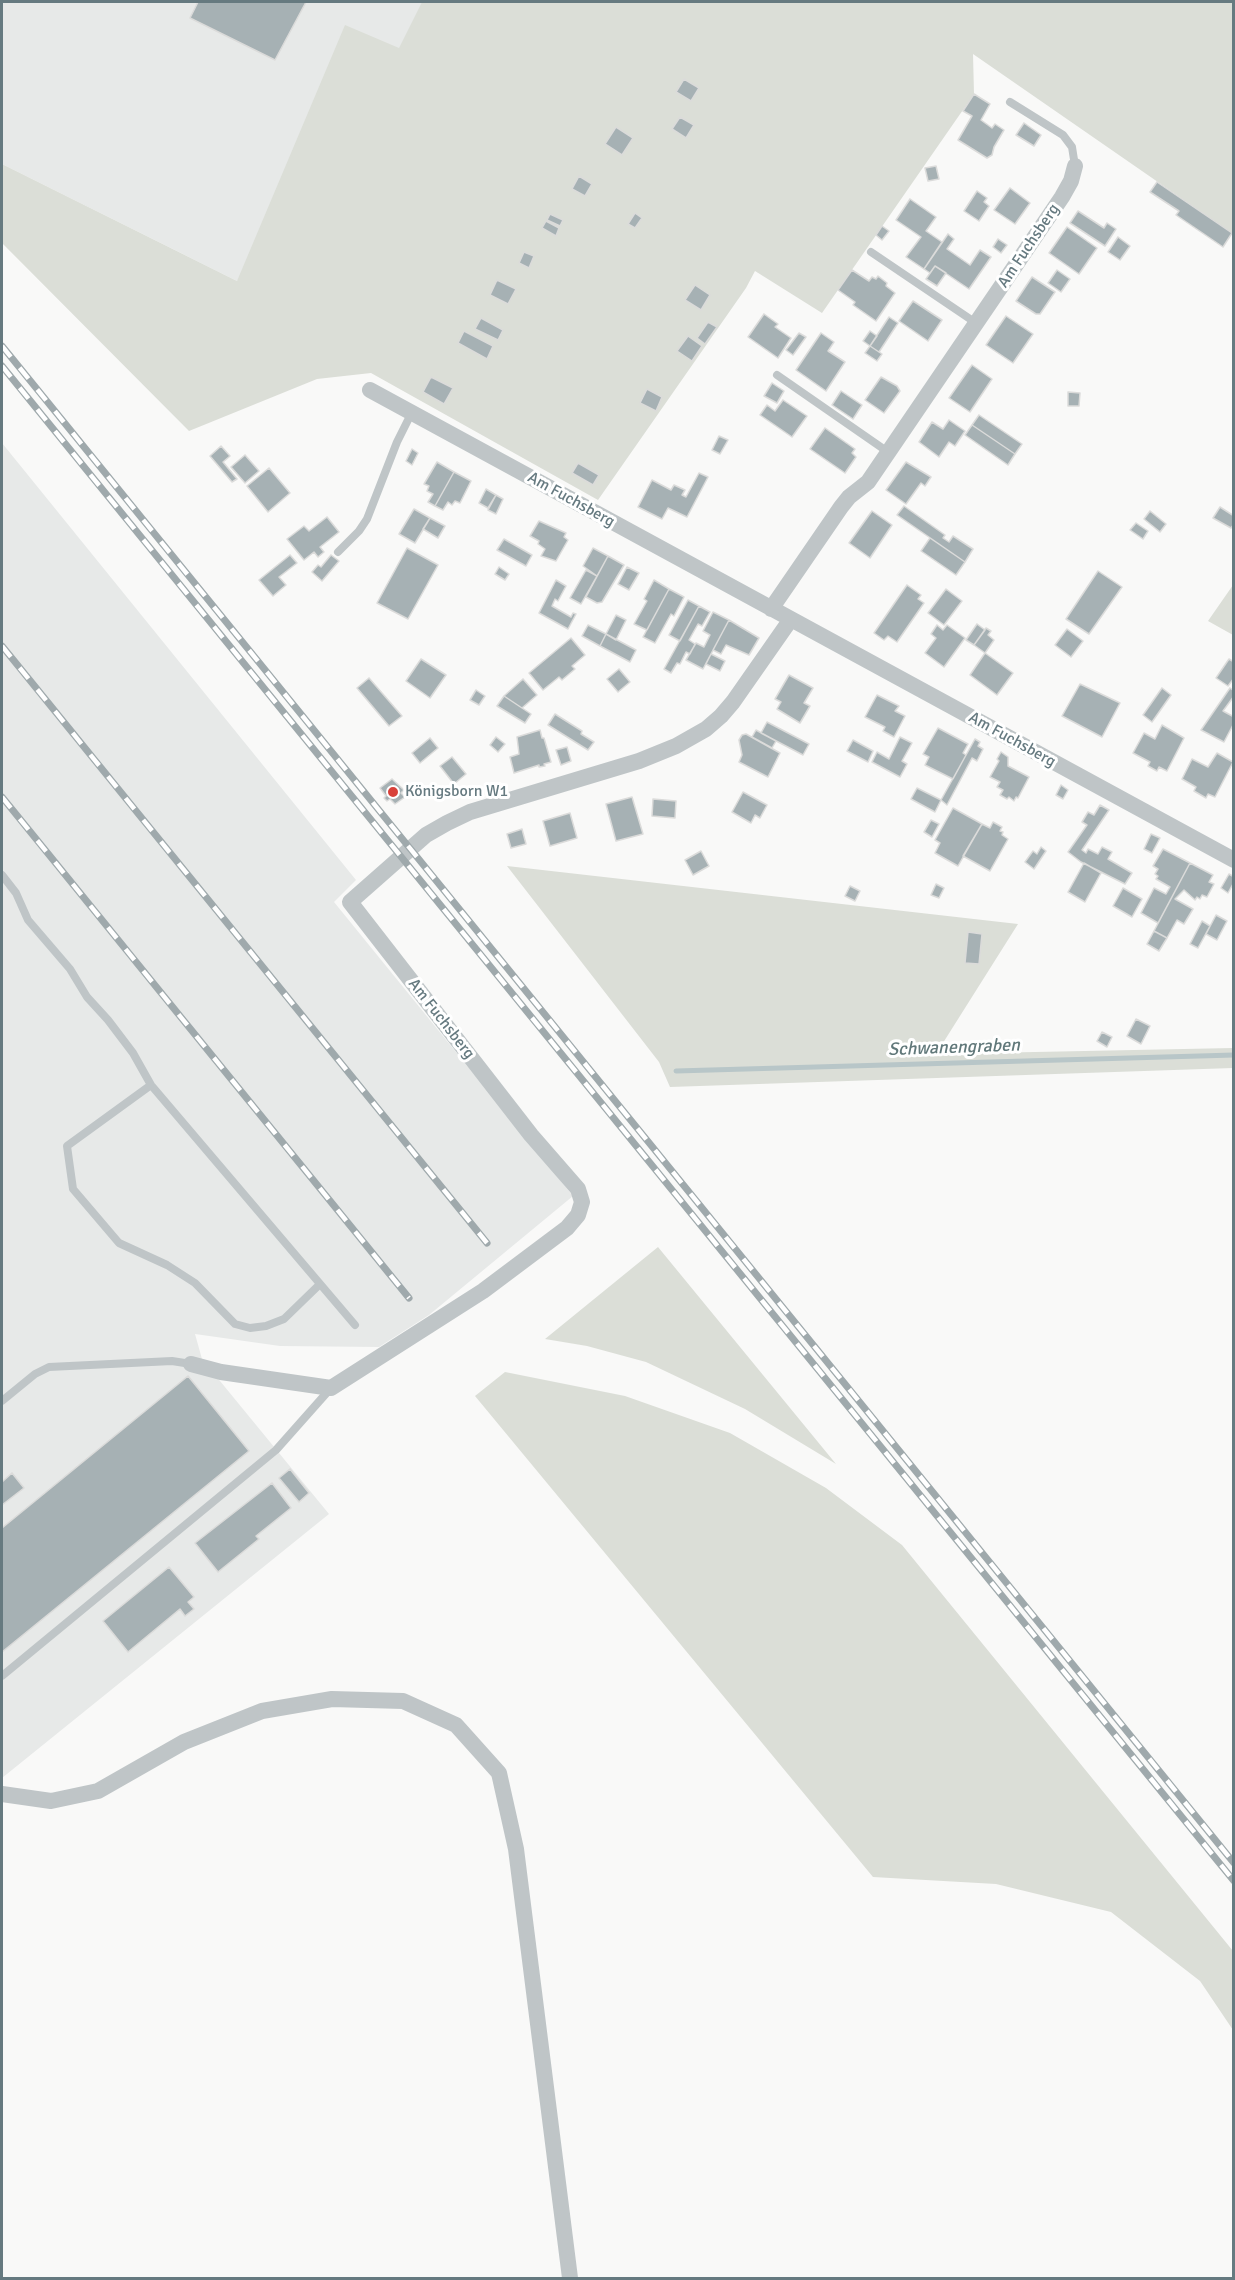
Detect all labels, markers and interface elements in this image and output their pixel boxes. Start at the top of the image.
street label: Am Fuchsberg [994,201,1064,291]
street label: Am Fuchsberg [524,468,618,532]
street label: Am Fuchsberg [965,708,1059,772]
place label: Königsborn W1 [405,782,508,802]
marker: Königsborn W1 [386,785,400,799]
street label: Am Fuchsberg [404,975,478,1063]
water label: Schwanengraben [888,1035,1020,1061]

